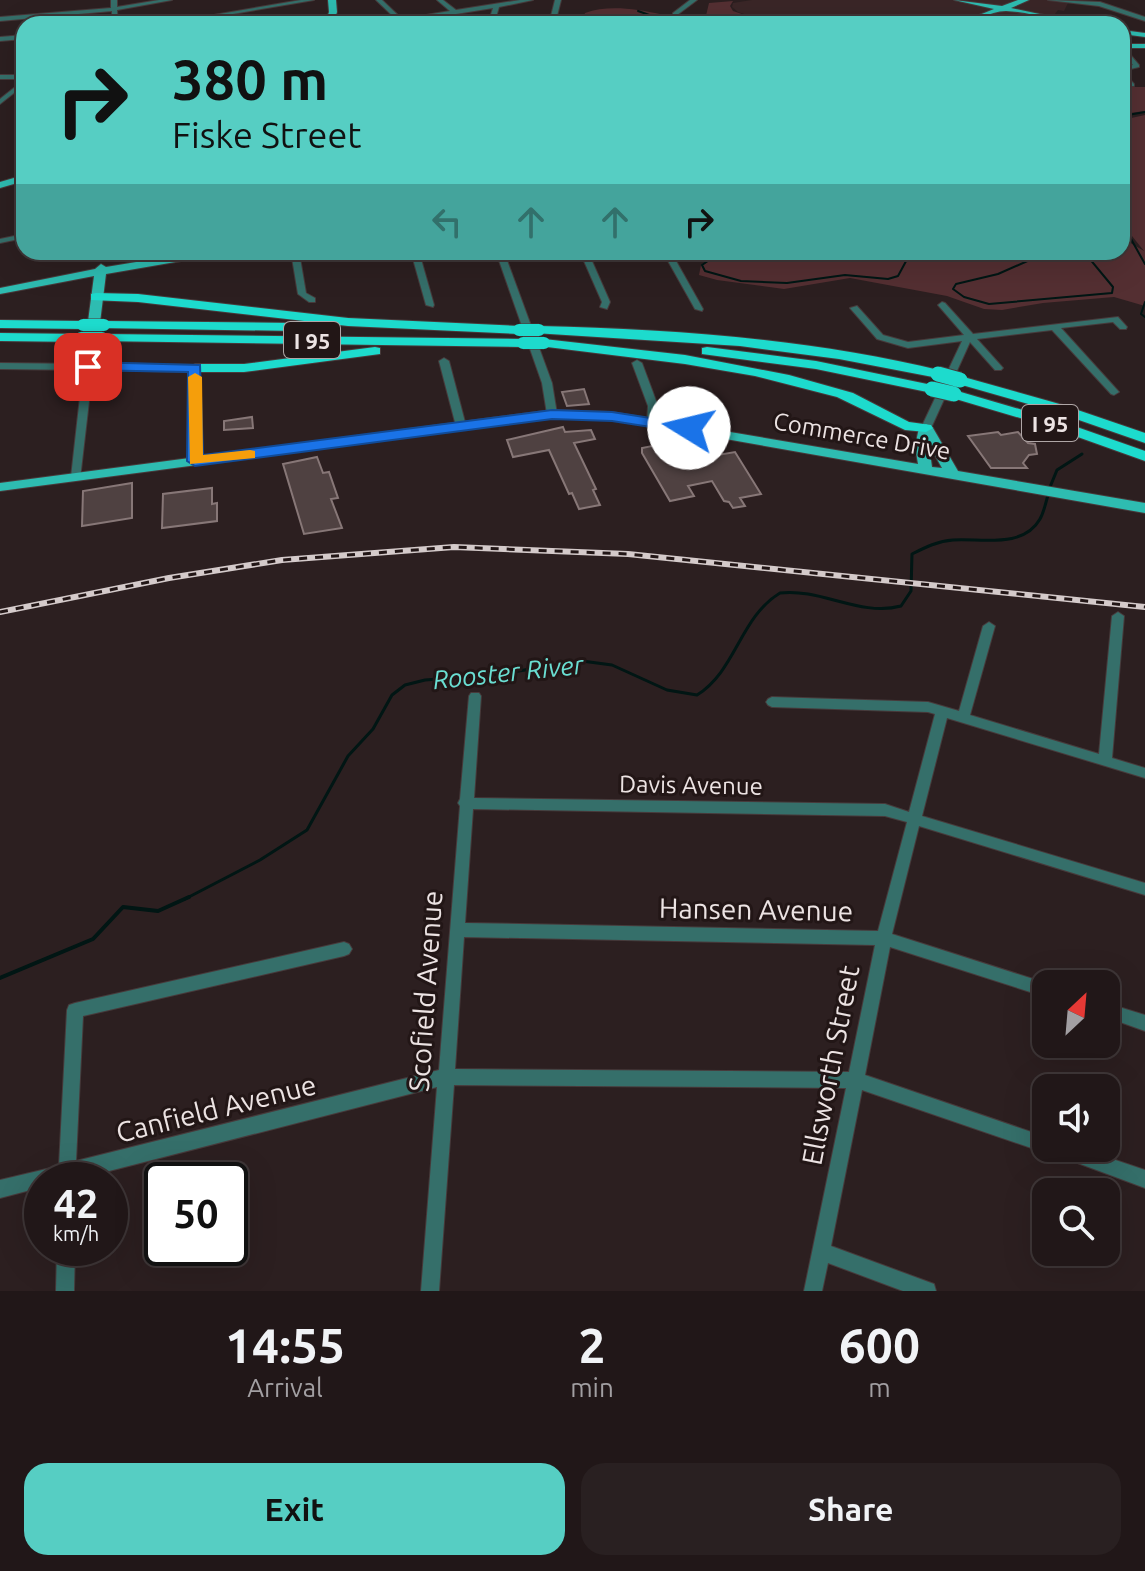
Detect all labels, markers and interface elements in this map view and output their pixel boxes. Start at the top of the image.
icon: right [40,48,144,152]
text: 380 m [172,48,328,111]
text: Fiske Street [172,114,362,155]
icon: left [425,200,469,244]
icon: ahead [509,200,553,244]
icon: ahead [593,200,637,244]
icon: right [677,200,721,244]
road number: I 95 [284,322,340,358]
pin [54,333,122,401]
icon: arrive [66,345,110,389]
position arrow [647,386,731,470]
road number: I 95 [1022,405,1078,441]
street label: Commerce Drive [771,407,953,465]
water label: Rooster River [431,650,586,694]
street label: Davis Avenue [619,770,763,800]
street label: Scofield Avenue [403,889,447,1093]
street label: Hansen Avenue [659,892,853,926]
street label: Ellsworth Street [795,962,865,1168]
north arrow [1032,970,1120,1058]
map controls [1032,970,1120,1266]
street label: Canfield Avenue [113,1068,319,1148]
button: sound [1032,1074,1120,1162]
speed limit sign: 50 [144,1162,248,1266]
button: search [1032,1178,1120,1266]
text: 42 [53,1181,99,1226]
text: km/h [53,1222,99,1245]
text: 14:55 [225,1318,345,1372]
text: 2 [578,1318,605,1372]
text: 600 [839,1318,920,1372]
text: Arrival [247,1373,323,1402]
text: min [570,1373,614,1402]
text: m [868,1373,891,1402]
button: Exit [24,1463,565,1555]
button: Share [581,1463,1121,1555]

